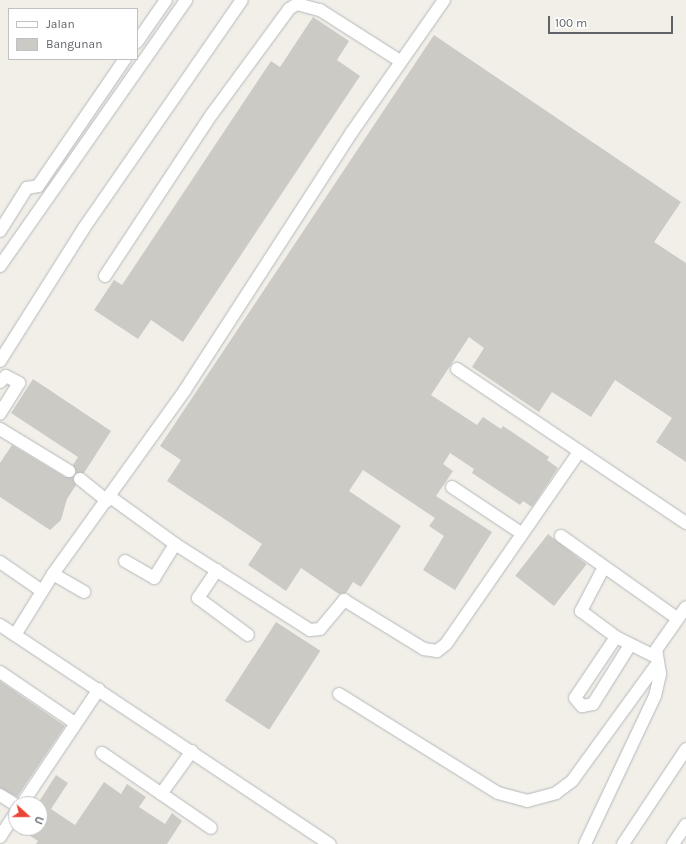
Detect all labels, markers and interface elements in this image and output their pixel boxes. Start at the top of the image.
legend [8,8,138,60]
scale bar [550,8,675,34]
text: 100 m [555,16,587,30]
text: Jalan [46,17,75,31]
text: Bangunan [46,37,102,51]
north arrow [8,796,48,836]
text: U [31,814,46,826]

